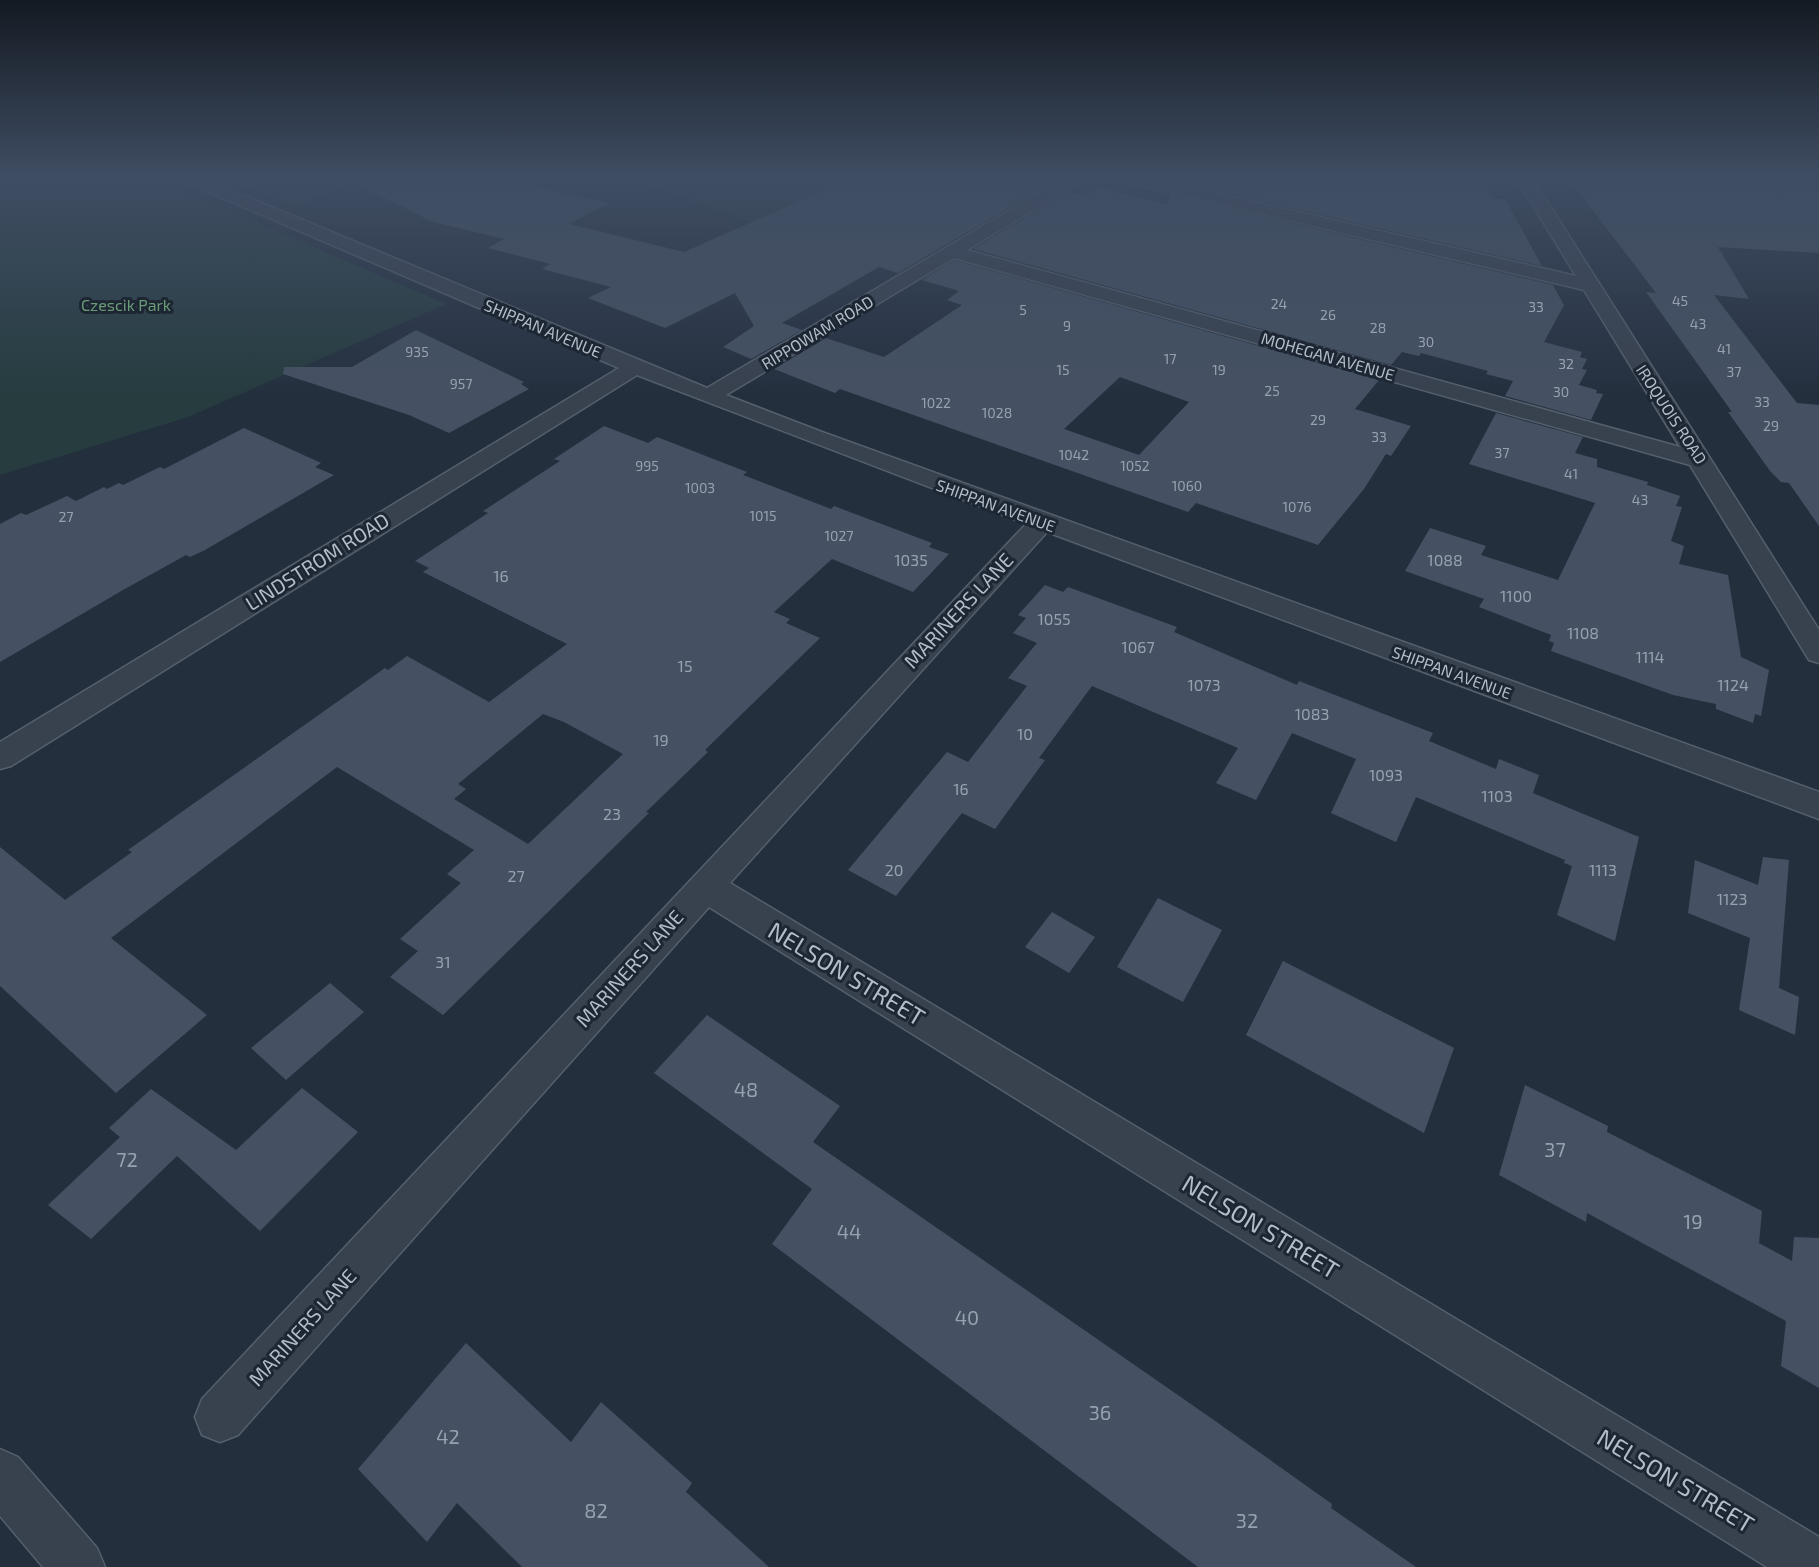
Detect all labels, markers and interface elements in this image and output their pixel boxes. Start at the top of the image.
street label: RIPPOWAM ROAD [758,291,876,373]
house number: 45 [1672,292,1688,309]
park label: Czescik Park [81,295,171,314]
street label: SHIPPAN AVENUE [481,295,605,361]
house number: 24 [1271,295,1287,312]
house number: 33 [1528,298,1544,315]
house number: 5 [1019,301,1027,318]
house number: 26 [1320,306,1336,323]
house number: 43 [1690,315,1706,332]
house number: 9 [1063,317,1071,334]
house number: 28 [1370,319,1386,336]
street label: MOHEGAN AVENUE [1259,328,1397,384]
house number: 30 [1418,333,1434,350]
house number: 41 [1717,340,1731,357]
house number: 935 [405,343,429,360]
house number: 17 [1164,350,1176,367]
house number: 32 [1558,355,1574,372]
house number: 15 [1056,361,1070,378]
house number: 19 [1212,361,1226,378]
street label: IROQUOIS ROAD [1632,361,1711,468]
house number: 37 [1727,363,1741,380]
house number: 957 [450,375,472,392]
house number: 25 [1264,382,1280,399]
house number: 30 [1553,383,1569,400]
house number: 33 [1754,393,1770,410]
house number: 1022 [921,394,951,411]
house number: 1028 [982,404,1012,421]
house number: 29 [1310,411,1326,428]
house number: 29 [1763,417,1779,434]
house number: 33 [1371,428,1387,445]
house number: 37 [1495,444,1509,461]
house number: 1042 [1059,446,1089,463]
house number: 995 [635,457,659,474]
house number: 1052 [1120,457,1150,474]
house number: 41 [1564,465,1578,482]
street label: SHIPPAN AVENUE [934,475,1058,535]
house number: 1060 [1172,477,1202,494]
house number: 1003 [685,479,715,496]
house number: 43 [1632,491,1648,508]
house number: 1076 [1282,498,1312,515]
street label: LINDSTROM ROAD [241,507,393,615]
house number: 1015 [749,507,777,524]
house number: 27 [58,508,74,525]
house number: 1027 [824,527,854,544]
street label: MARINERS LANE [898,547,1018,673]
house number: 1035 [894,550,928,569]
house number: 1088 [1427,550,1463,569]
house number: 16 [493,566,509,585]
house number: 1100 [1500,586,1532,605]
house number: 1055 [1037,609,1071,628]
house number: 1108 [1567,623,1599,642]
house number: 1067 [1121,637,1155,656]
street label: SHIPPAN AVENUE [1390,642,1514,702]
house number: 1114 [1636,647,1665,666]
house number: 15 [678,656,692,675]
house number: 1073 [1187,675,1221,694]
house number: 1124 [1717,675,1749,694]
house number: 1083 [1295,704,1329,723]
house number: 10 [1017,724,1033,743]
house number: 19 [653,730,669,749]
house number: 1093 [1369,765,1403,784]
house number: 16 [953,779,969,798]
house number: 1103 [1481,786,1513,805]
house number: 23 [603,804,621,823]
house number: 20 [885,860,903,879]
house number: 1113 [1589,860,1617,879]
house number: 27 [507,866,525,885]
house number: 1123 [1717,889,1747,908]
street label: MARINERS LANE [570,905,688,1031]
street label: NELSON STREET [763,915,931,1031]
house number: 31 [435,952,451,971]
house number: 48 [734,1077,758,1101]
house number: 37 [1544,1137,1566,1161]
house number: 72 [116,1147,138,1171]
street label: NELSON STREET [1177,1168,1345,1284]
house number: 19 [1683,1209,1703,1233]
house number: 44 [837,1219,861,1243]
street label: MARINERS LANE [243,1264,361,1390]
house number: 40 [955,1305,979,1329]
house number: 36 [1089,1400,1111,1424]
street label: NELSON STREET [1592,1422,1760,1538]
house number: 42 [436,1424,460,1448]
house number: 82 [584,1498,608,1522]
house number: 32 [1236,1508,1258,1532]

